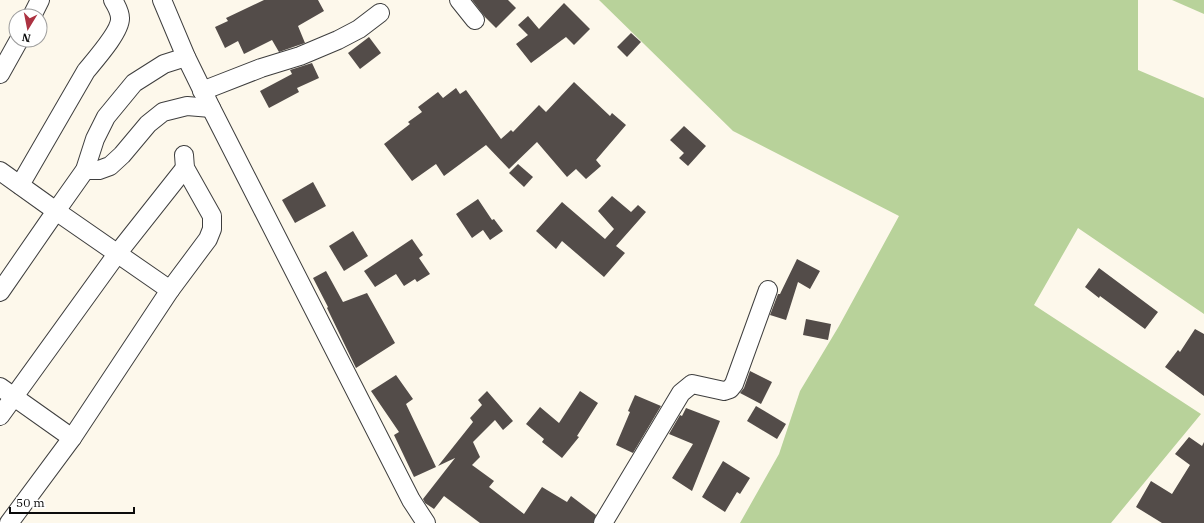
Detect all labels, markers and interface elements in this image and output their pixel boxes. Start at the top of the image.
north arrow [8,8,48,48]
text: N [20,30,32,45]
scale bar [10,489,134,515]
text: 50 m [16,495,45,510]

